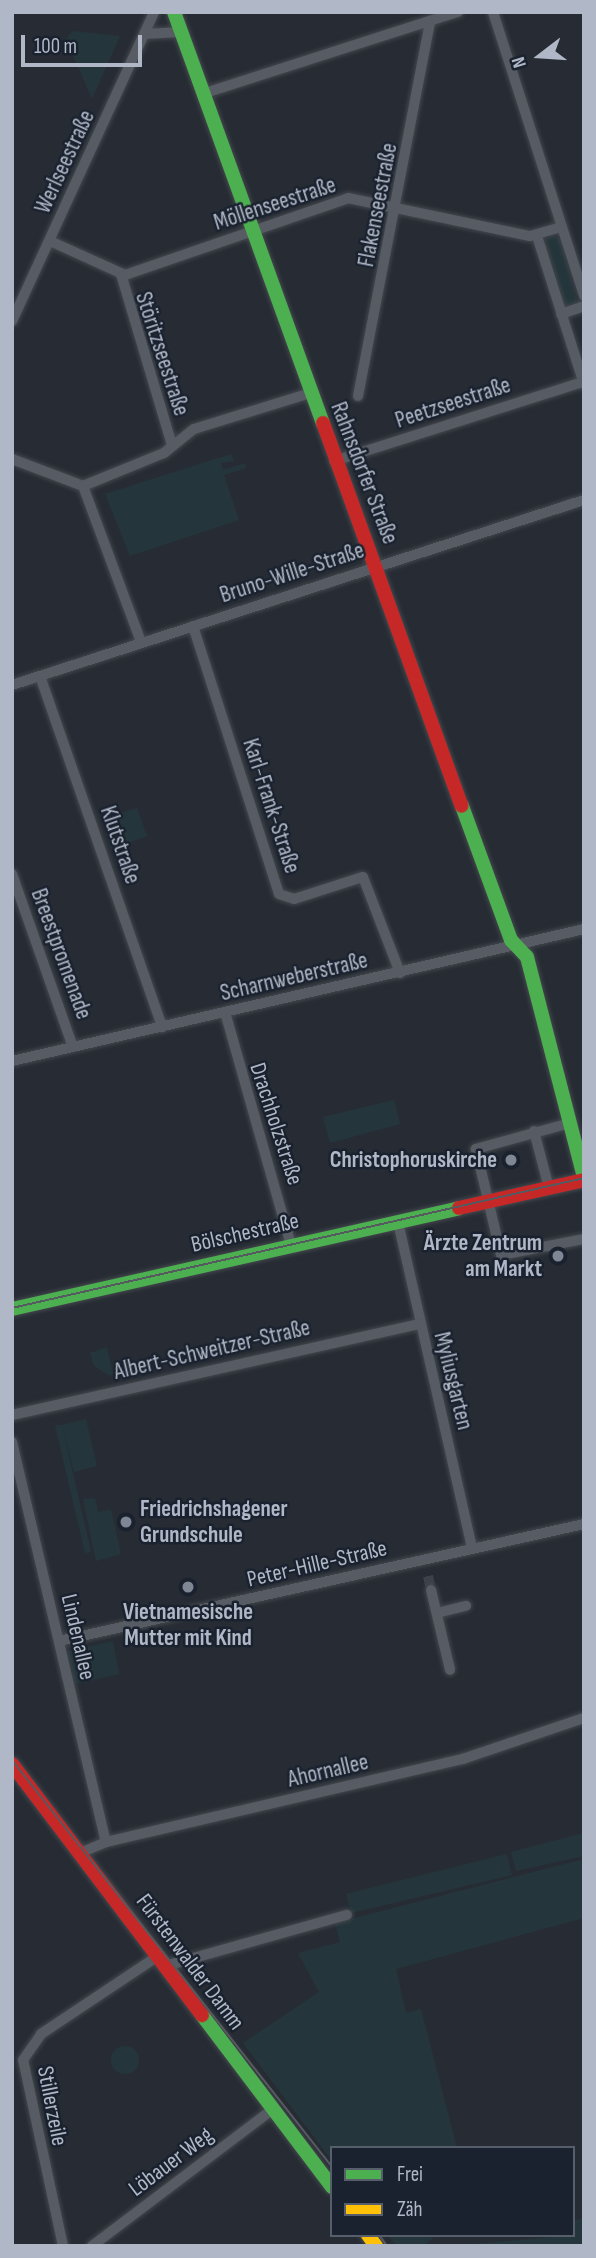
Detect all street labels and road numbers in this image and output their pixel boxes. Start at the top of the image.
street label: Werlseestraße [29,106,101,218]
street label: Flakenseestraße [352,141,404,269]
street label: Möllenseestraße [210,171,340,237]
street label: Störitzseestraße [129,289,195,419]
street label: Peetzseestraße [392,371,514,435]
street label: Rahnsdorfer Straße [324,398,404,548]
street label: Bruno-Wille-Straße [216,537,368,609]
street label: Karl-Frank-Straße [236,735,306,877]
street label: Klutstraße [94,802,146,888]
street label: Breestpromenade [25,885,97,1023]
street label: Scharnweberstraße [218,947,370,1007]
street label: Drachholzstraße [243,1060,309,1188]
street label: Bölschestraße [188,1207,302,1259]
street label: Albert-Schweitzer-Straße [111,1314,313,1386]
street label: Myliusgarten [428,1329,478,1433]
street label: Peter-Hille-Straße [244,1534,390,1594]
street label: Lindenallee [55,1591,101,1683]
street label: Ahornallee [285,1748,371,1794]
street label: Fürstenwalder Damm [130,1889,250,2035]
street label: Stillerzeile [31,2064,73,2148]
street label: Löbauer Weg [123,2121,219,2203]

